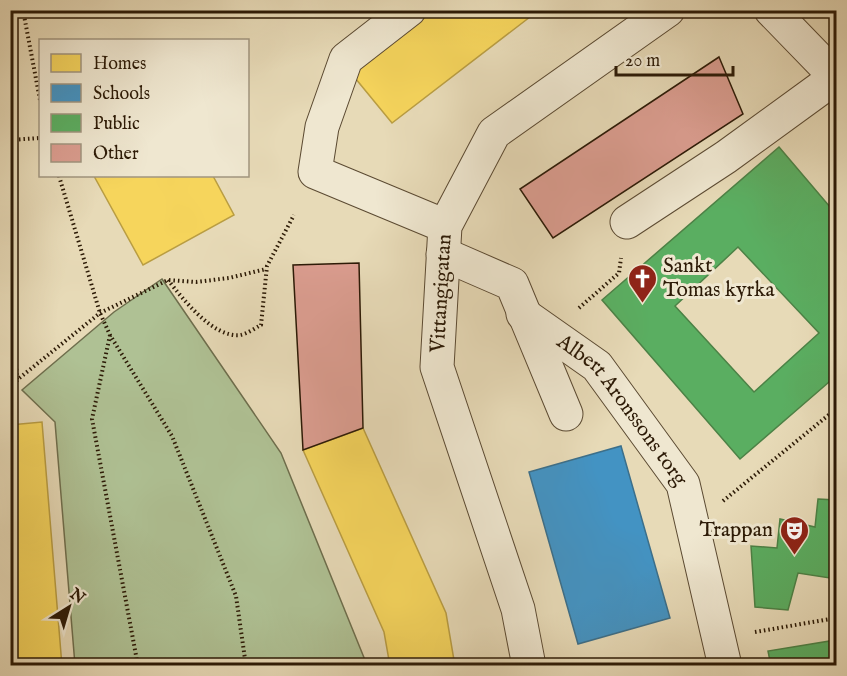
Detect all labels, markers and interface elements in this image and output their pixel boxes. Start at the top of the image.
legend [39,39,249,177]
scale bar [616,39,733,77]
text: 20 m [625,50,660,73]
text: Homes [93,53,146,76]
text: Schools [93,83,150,106]
text: Public [93,113,140,136]
text: Other [93,143,139,166]
street label: Vittangigatan [424,233,458,355]
place label: Sankt Tomas kyrka [663,253,775,304]
church icon: Sankt Tomas kyrka [626,262,658,304]
street label: Albert Aronssons torg [551,328,694,492]
theatre icon: Trappan [778,514,810,556]
place label: Trappan [700,517,773,544]
north arrow [39,577,99,637]
text: N [64,584,88,609]

